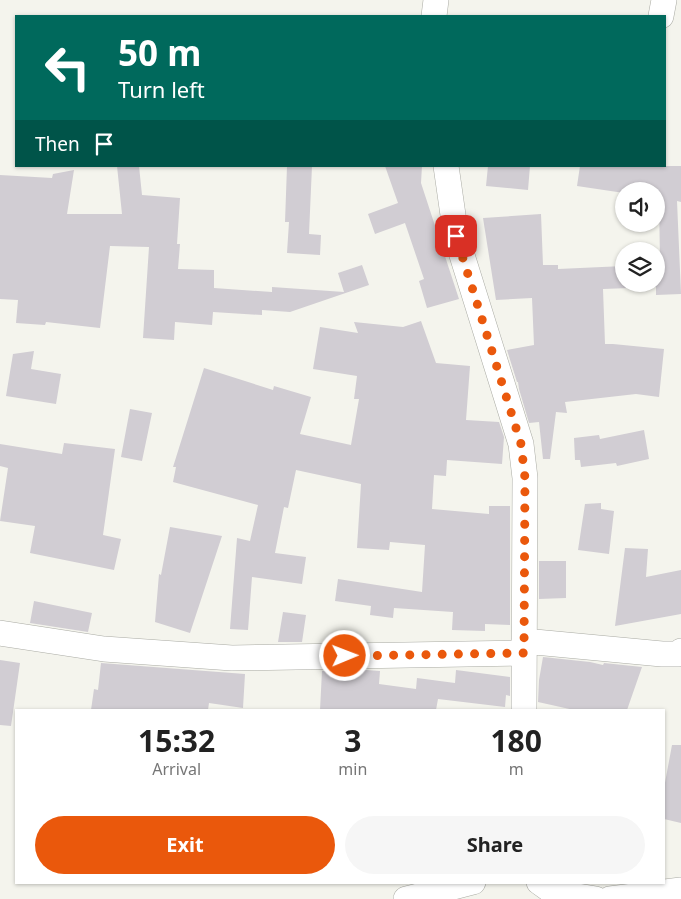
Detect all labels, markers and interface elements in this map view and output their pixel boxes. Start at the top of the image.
text: 50 m [118,29,201,76]
icon: left [35,35,100,100]
text: Turn left [118,74,205,104]
icon: arrive [90,130,118,158]
text: Then [35,131,80,157]
map controls [615,182,665,292]
button: sound [615,182,665,232]
pin [435,215,477,257]
icon: arrive [442,222,470,250]
button: layers [615,242,665,292]
position arrow [318,629,370,681]
text: 15:32 [138,720,215,761]
text: 3 [344,720,361,761]
text: 180 [490,720,542,761]
text: Arrival [152,758,201,780]
text: min [338,758,367,780]
text: m [509,758,524,780]
button: Exit [35,816,335,874]
button: Share [345,816,645,874]

